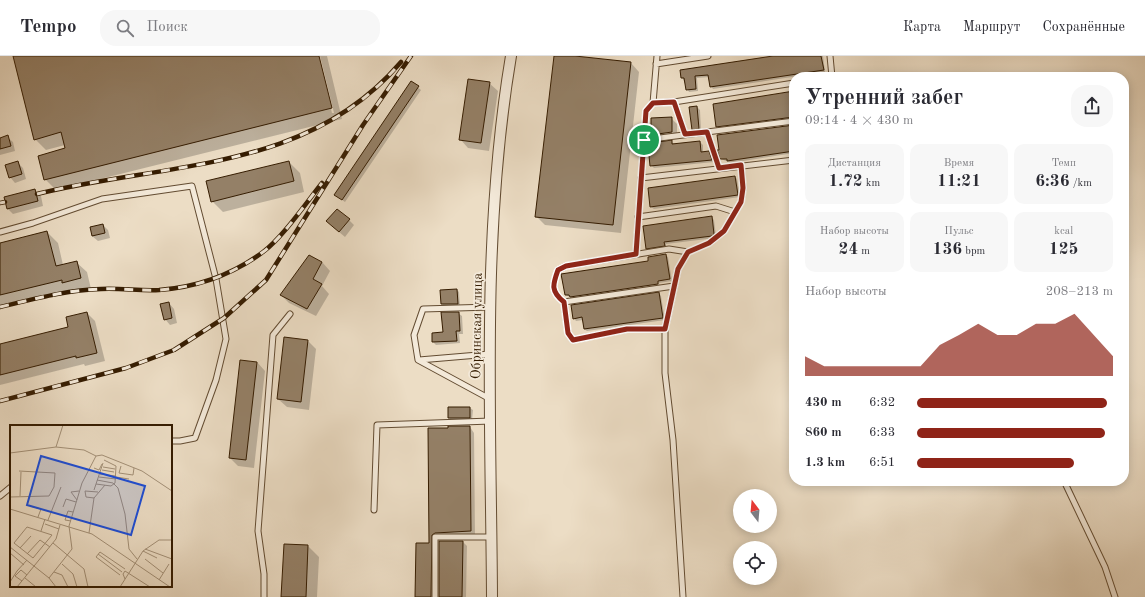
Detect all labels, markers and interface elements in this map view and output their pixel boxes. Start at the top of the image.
search box [100,10,380,46]
icon: search [114,17,136,39]
text: Tempo [20,18,76,37]
text: Поиск [146,20,188,35]
text: Карта [903,20,941,34]
text: Маршрут [963,20,1020,34]
text: Сохранённые [1042,20,1125,34]
button: share [1071,85,1113,127]
text: Утренний забег [805,87,963,109]
text: 09:14 · 4 × 430 m [805,114,913,127]
pin [627,123,661,157]
icon: arrive [633,129,655,151]
text: Дистанция [828,158,881,169]
text: Время [944,158,974,169]
text: Темп [1051,158,1076,169]
text: 1.72 [828,173,863,190]
text: 11:21 [937,173,981,190]
text: 6:36 [1035,173,1070,190]
text: km [863,178,880,189]
text: /km [1070,178,1092,189]
text: Набор высоты [820,226,889,237]
text: Пульс [944,226,974,237]
text: kcal [1054,226,1073,237]
text: 24 [839,241,858,258]
text: 136 [933,241,962,258]
text: 125 [1049,241,1078,258]
text: m [858,246,870,257]
text: bpm [962,246,985,257]
street label: Обринская улица [469,273,485,379]
text: Набор высоты [805,285,887,298]
text: 208–213 m [1046,285,1113,298]
text: 430 m [805,396,842,409]
text: 6:32 [869,396,895,409]
inset map [10,425,172,587]
text: 860 m [805,426,842,439]
text: 6:33 [869,426,895,439]
text: 1.3 km [805,456,845,469]
text: 6:51 [869,456,895,469]
north arrow [733,489,777,533]
map controls [733,489,777,585]
button: locate [733,541,777,585]

